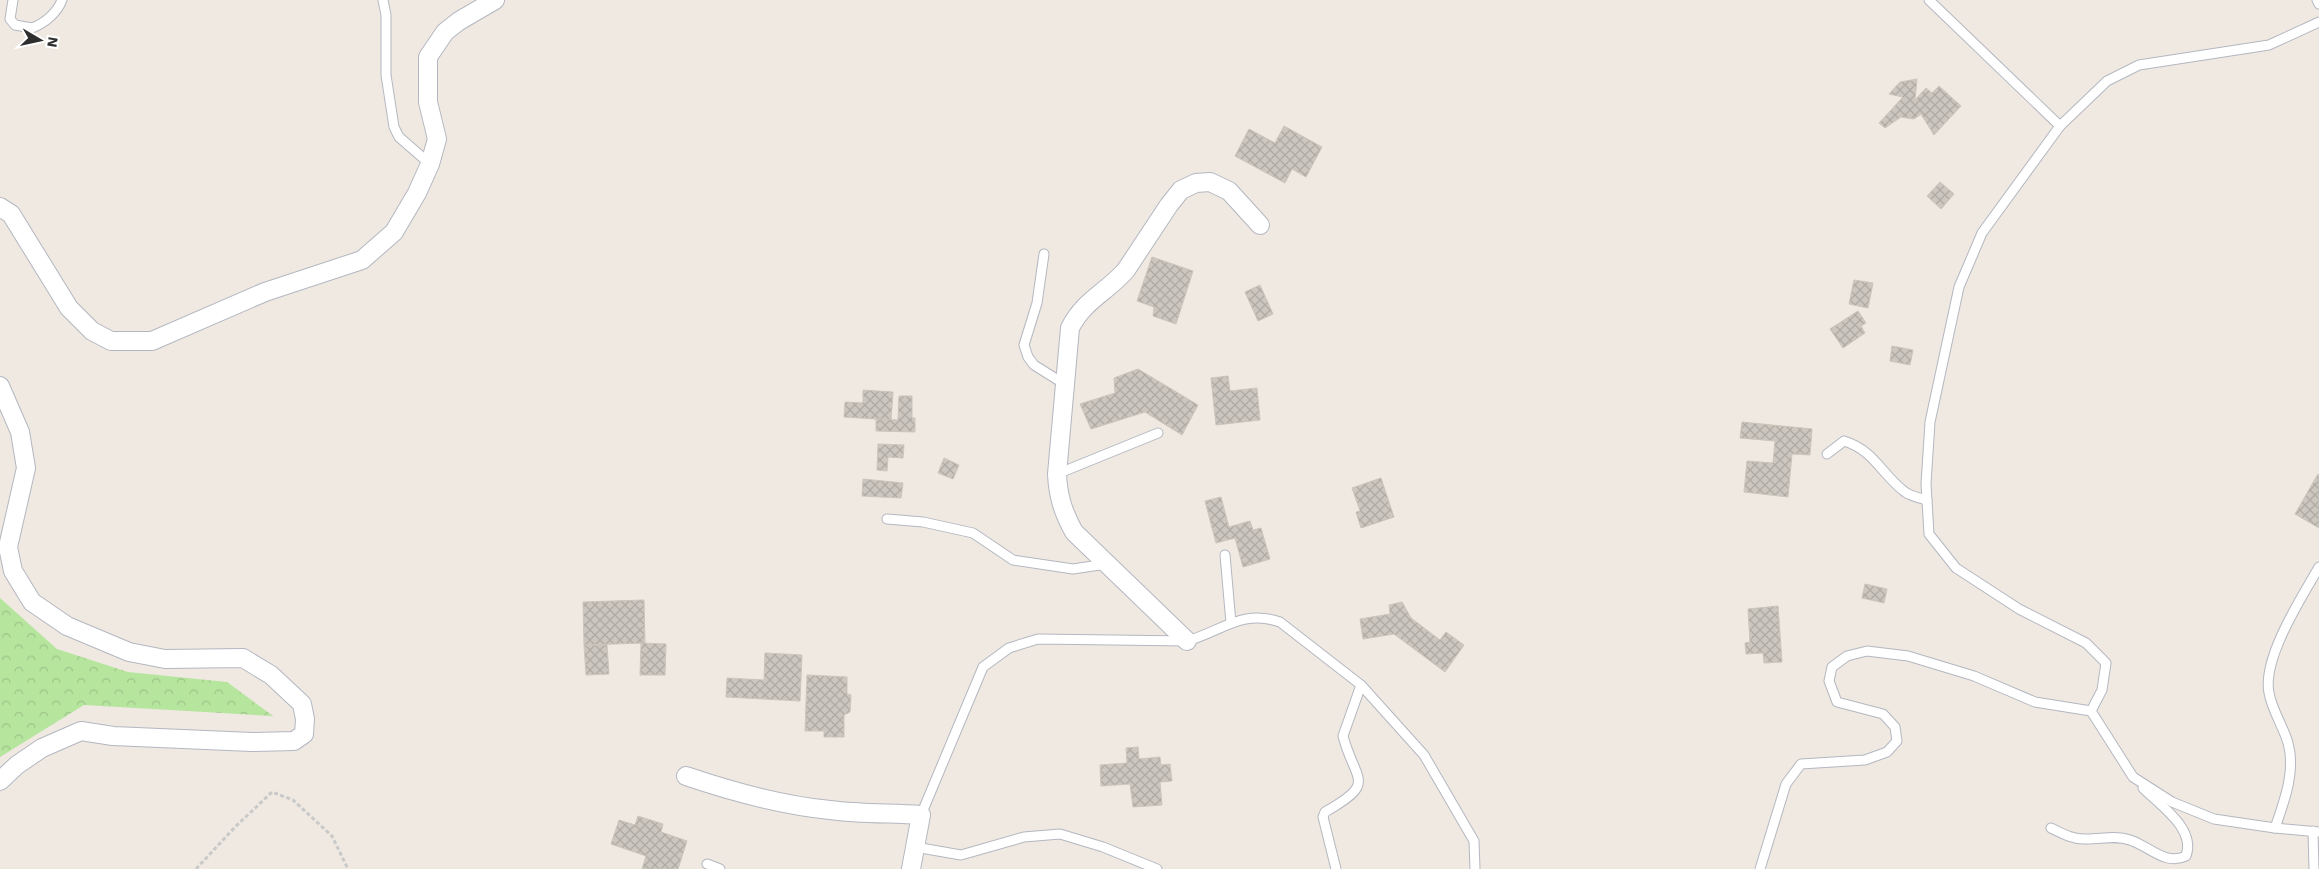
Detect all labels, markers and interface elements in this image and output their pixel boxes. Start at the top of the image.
north arrow [15,15,65,65]
text: N [44,36,62,48]

